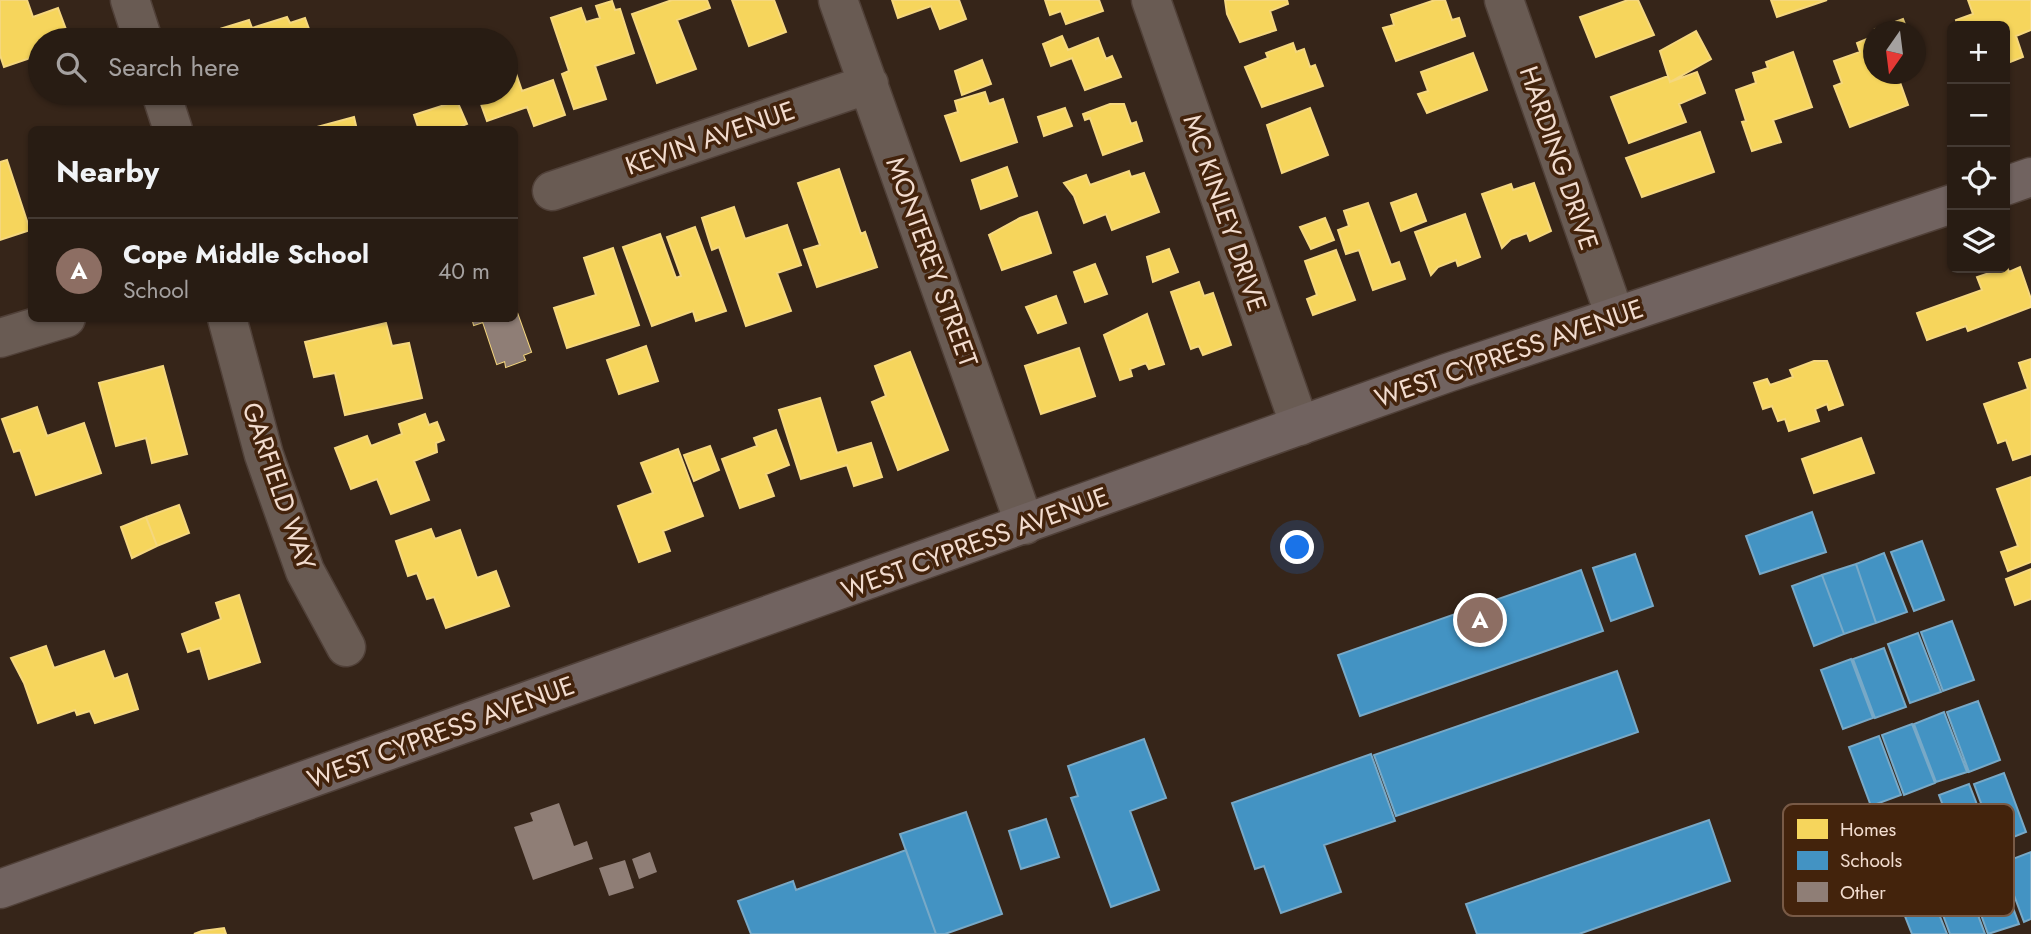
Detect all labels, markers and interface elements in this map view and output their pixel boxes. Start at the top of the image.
north arrow [1863,21,1926,84]
map controls [1947,21,2010,273]
button: + [1947,21,2010,84]
search box [28,28,518,105]
icon: search [52,48,90,86]
text: Search here [108,48,240,86]
street label: HARDING DRIVE [1510,61,1608,255]
button: − [1947,84,2010,147]
street label: KEVIN AVENUE [620,91,800,185]
street label: MC KINLEY DRIVE [1173,109,1277,317]
button: locate [1947,147,2010,210]
text: Nearby [56,150,159,193]
street label: MONTEREY STREET [876,152,988,372]
button: layers [1947,210,2010,273]
text: Cope Middle School [123,235,369,273]
text: A [71,254,87,288]
text: 40 m [438,254,490,288]
text: School [123,273,189,307]
street label: WEST CYPRESS AVENUE [1370,289,1648,417]
street label: GARFIELD WAY [233,397,326,575]
street label: WEST CYPRESS AVENUE [836,477,1114,609]
your location [1280,530,1314,564]
pin: A [1457,594,1503,646]
street label: WEST CYPRESS AVENUE [302,666,580,798]
legend [1783,804,2014,916]
text: Homes [1840,816,1897,843]
text: Schools [1840,847,1903,874]
text: Other [1840,879,1886,906]

